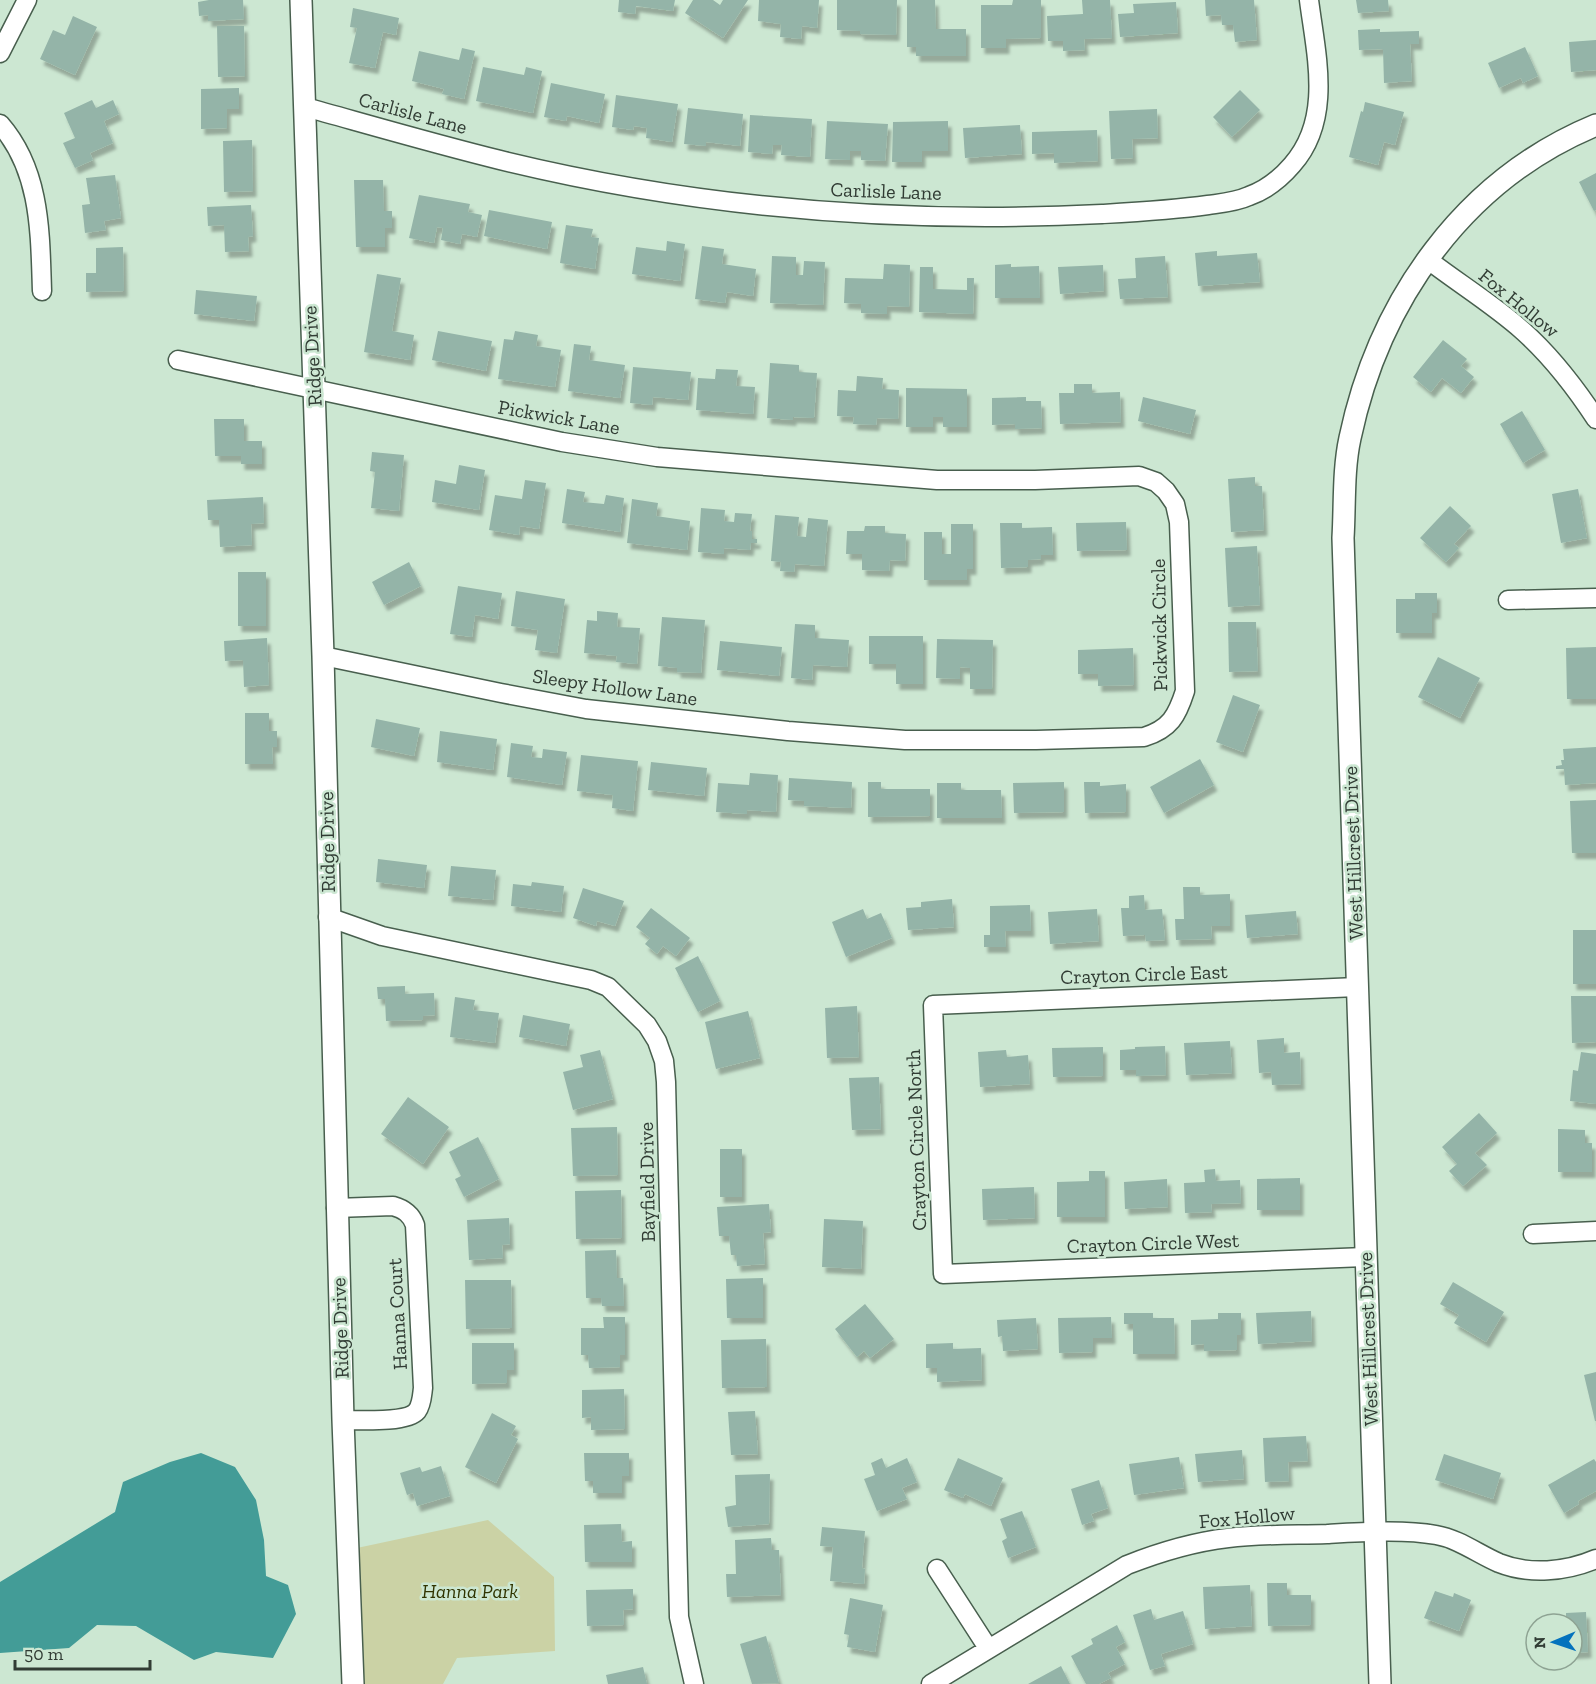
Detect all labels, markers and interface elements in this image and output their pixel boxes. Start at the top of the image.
street label: Carlisle Lane [356,87,470,139]
street label: Carlisle Lane [830,177,942,205]
street label: Fox Hollow [1474,263,1565,343]
street label: Ridge Drive [297,305,327,407]
street label: Pickwick Lane [496,394,622,440]
street label: Pickwick Circle [1146,558,1172,692]
street label: Sleepy Hollow Lane [531,664,699,710]
street label: West Hillcrest Drive [1338,766,1368,940]
street label: Ridge Drive [314,791,340,893]
street label: Crayton Circle East [1060,959,1229,989]
street label: Crayton Circle North [901,1048,931,1231]
street label: Bayfield Drive [634,1122,660,1242]
street label: Crayton Circle West [1066,1228,1240,1258]
street label: West Hillcrest Drive [1353,1252,1383,1426]
street label: Hanna Court [382,1257,412,1371]
street label: Ridge Drive [326,1277,354,1379]
street label: Fox Hollow [1198,1501,1297,1533]
park label: Hanna Park [422,1579,518,1603]
north arrow [1524,1612,1584,1672]
scale bar [15,1633,150,1671]
text: N [1530,1636,1549,1649]
text: 50 m [24,1643,64,1665]

